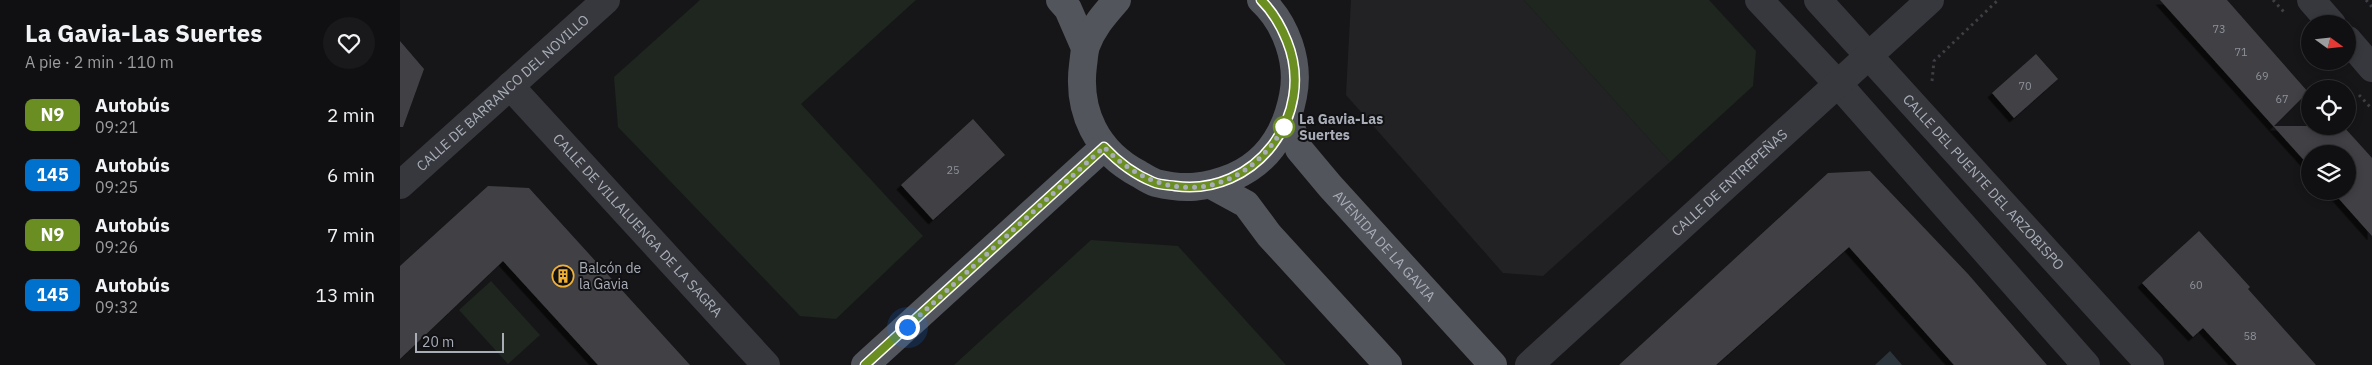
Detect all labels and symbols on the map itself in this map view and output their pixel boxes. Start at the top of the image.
street label: CALLE DE BARRANCO DEL NOVILLO [413,11,593,175]
north arrow [2301,15,2356,70]
house number: 73 [2212,22,2226,36]
house number: 71 [2234,45,2248,59]
house number: 69 [2255,69,2269,83]
house number: 70 [2018,79,2032,93]
street label: CALLE DEL PUENTE DEL ARZOBISPO [1899,90,2068,274]
house number: 67 [2275,92,2289,106]
place label: La Gavia-Las Suertes [1299,110,1383,144]
marker: La Gavia-Las Suertes [1273,116,1295,138]
street label: CALLE DE ENTREPEÑAS [1668,125,1791,240]
street label: CALLE DE VILLALUENGA DE LA SAGRA [549,130,727,321]
house number: 25 [946,163,960,177]
street label: AVENIDA DE LA GAVIA [1329,186,1439,305]
place label: Balcón de la Gavia [579,259,642,293]
building icon: Balcón de la Gavia [551,264,575,288]
house number: 60 [2189,278,2203,292]
your location [895,315,920,340]
house number: 58 [2243,329,2257,343]
scale bar [415,330,504,353]

